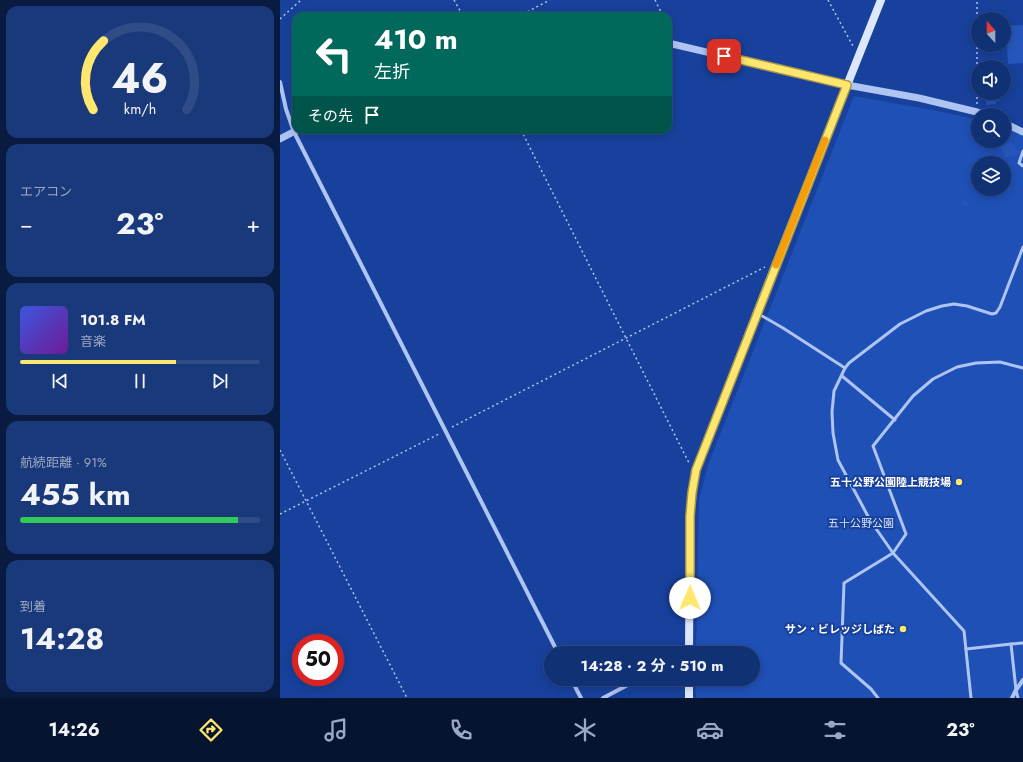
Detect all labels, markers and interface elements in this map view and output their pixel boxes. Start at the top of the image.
north arrow [971,12,1011,52]
map controls [971,12,1011,196]
text: 410 m [374,19,458,60]
icon: left [308,28,360,80]
pin [707,39,741,73]
icon: arrive [713,45,735,67]
text: 46 [112,48,168,109]
text: 左折 [374,59,410,85]
button: sound [971,60,1011,100]
text: km/h [124,99,156,119]
icon: arrive [361,104,383,126]
text: その先 [308,105,353,127]
button: search [971,108,1011,148]
button: layers [971,156,1011,196]
text: エアコン [20,182,72,201]
text: 23° [116,202,163,245]
text: − [20,208,33,240]
text: + [246,208,260,240]
text: 101.8 FM [80,309,146,331]
text: 音楽 [80,332,106,351]
icon: previous [49,370,71,392]
icon: pause [129,370,151,392]
icon: next [209,370,231,392]
text: 航続距離 · 91% [20,453,107,472]
text: 455 km [20,473,131,516]
place label: 五十公野公園陸上競技場 [830,474,951,490]
marker: 五十公野公園陸上競技場 [954,477,964,487]
park label: 五十公野公園 [828,515,894,531]
position arrow [669,577,711,619]
text: 到着 [20,597,46,616]
text: 14:28 [20,617,104,660]
place label: サン・ビレッジしばた [785,621,895,637]
marker: サン・ビレッジしばた [898,624,908,634]
speed limit sign: 50 [292,634,344,686]
text: 14:28 · 2 分 · 510 m [580,655,724,677]
icon: directions [197,716,225,744]
icon: music [322,716,350,744]
icon: phone [447,716,475,744]
icon: climate [571,716,599,744]
icon: car [696,716,724,744]
icon: filters [821,716,849,744]
text: 14:26 [48,717,100,743]
text: 23° [946,717,975,743]

